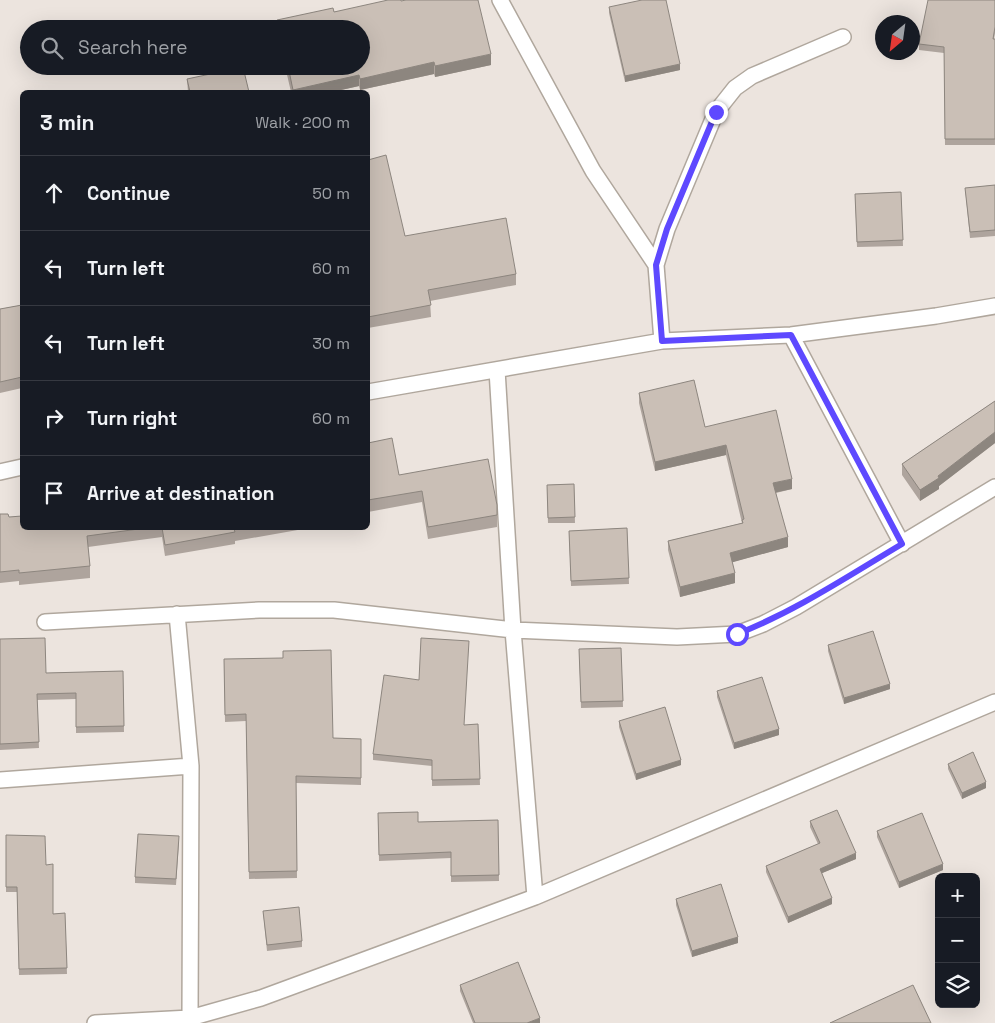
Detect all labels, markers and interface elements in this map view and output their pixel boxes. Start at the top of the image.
north arrow [875,15,920,60]
search box [20,20,370,75]
icon: search [38,34,66,62]
text: Search here [78,35,188,60]
route end [705,101,728,124]
text: 3 min [40,109,95,136]
text: Walk · 200 m [255,112,350,133]
icon: ahead [40,179,68,207]
text: Continue [87,181,170,206]
text: 50 m [312,183,350,204]
icon: left [40,254,68,282]
text: Turn left [87,256,165,281]
text: 60 m [312,258,350,279]
icon: left [40,329,68,357]
text: Turn left [87,331,165,356]
text: 30 m [312,333,350,354]
icon: right [40,404,68,432]
text: Turn right [87,406,177,431]
text: 60 m [312,408,350,429]
icon: arrive [40,479,68,507]
text: Arrive at destination [87,481,275,506]
route start [726,623,749,646]
map controls [935,873,980,1008]
button: + [935,873,980,918]
button: − [935,918,980,963]
button: layers [935,963,980,1008]

